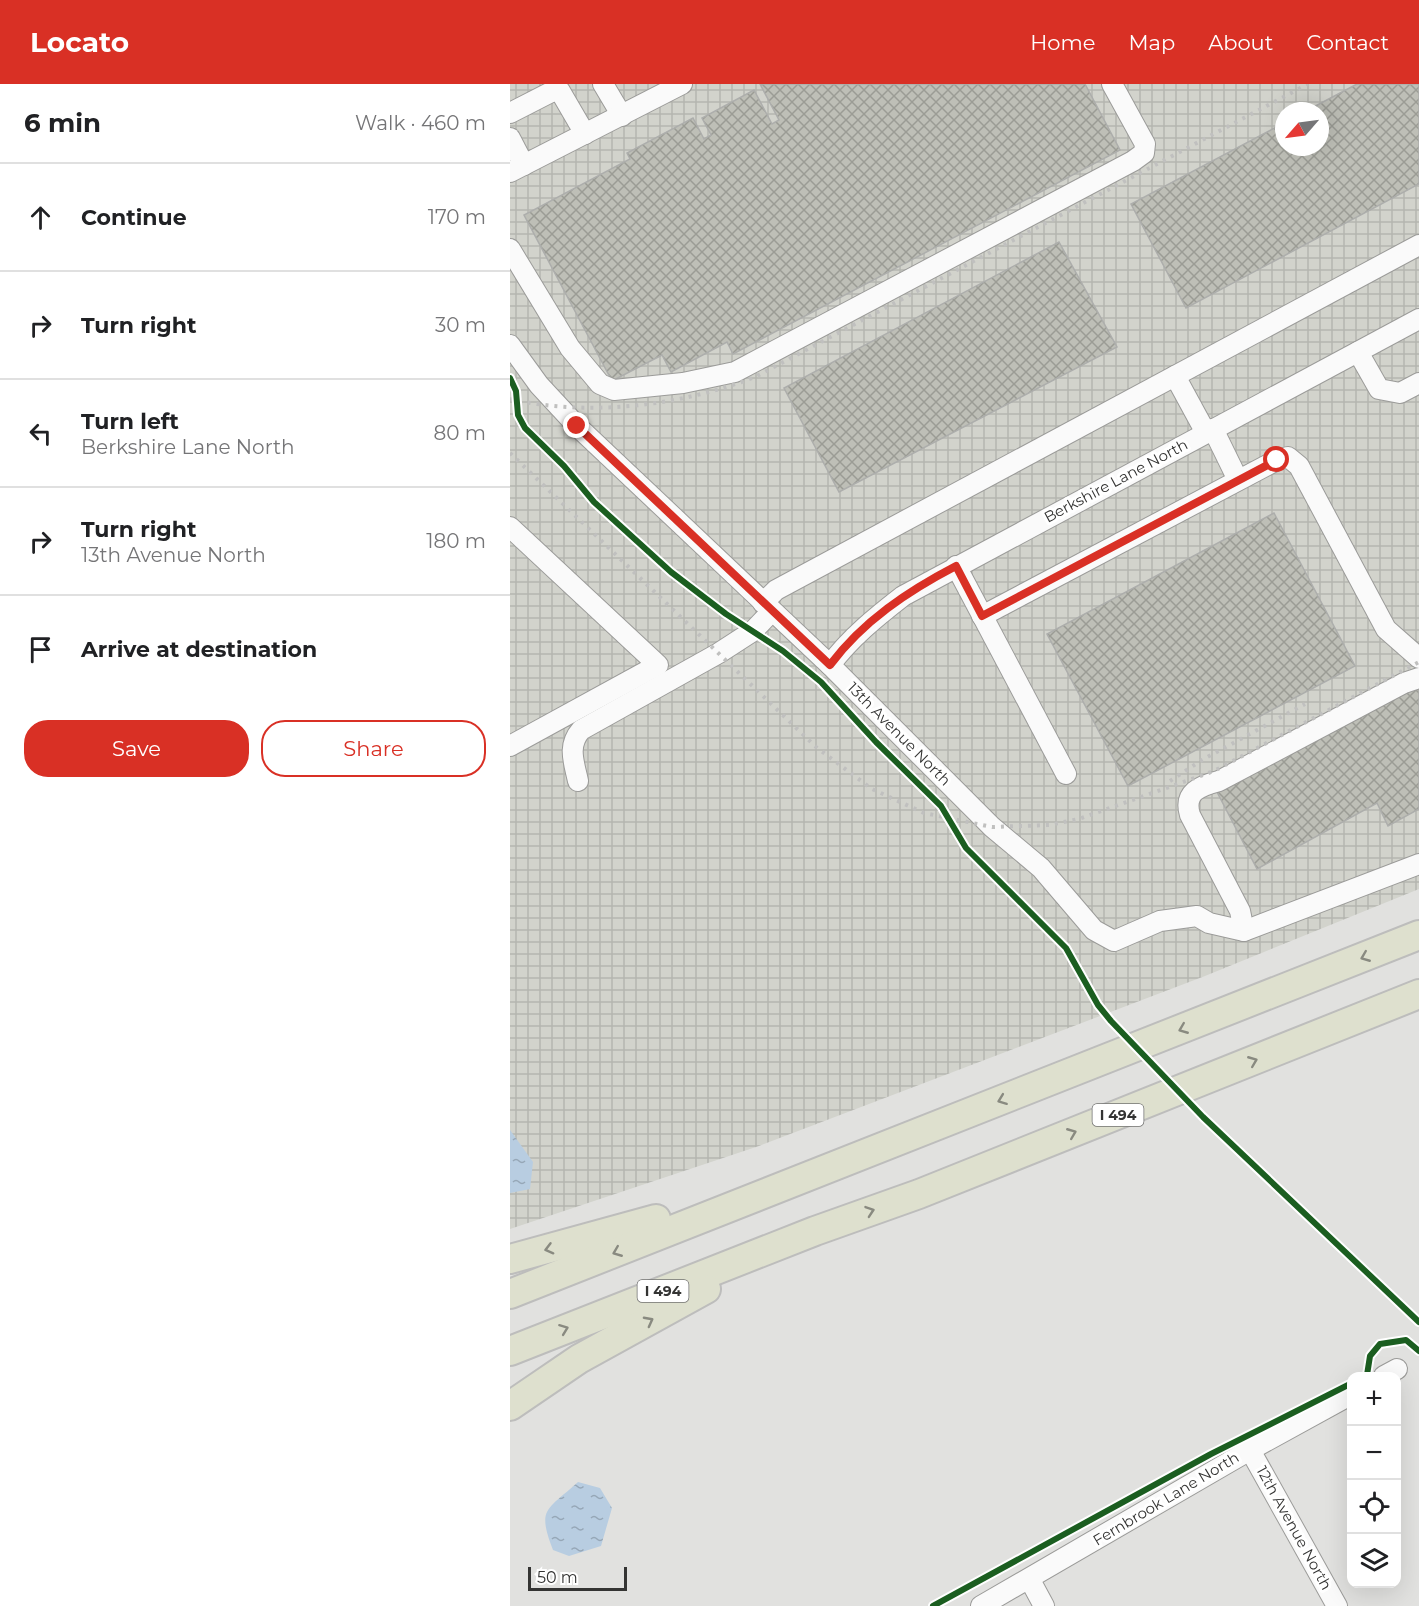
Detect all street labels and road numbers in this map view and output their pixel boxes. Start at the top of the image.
street label: Berkshire Lane North [1041,435,1191,527]
street label: 13th Avenue North [844,678,955,789]
road number: I 494 [1092,1104,1144,1126]
road number: I 494 [638,1280,688,1302]
street label: Fernbrook Lane North [1089,1447,1242,1550]
street label: 12th Avenue North [1253,1462,1336,1593]

